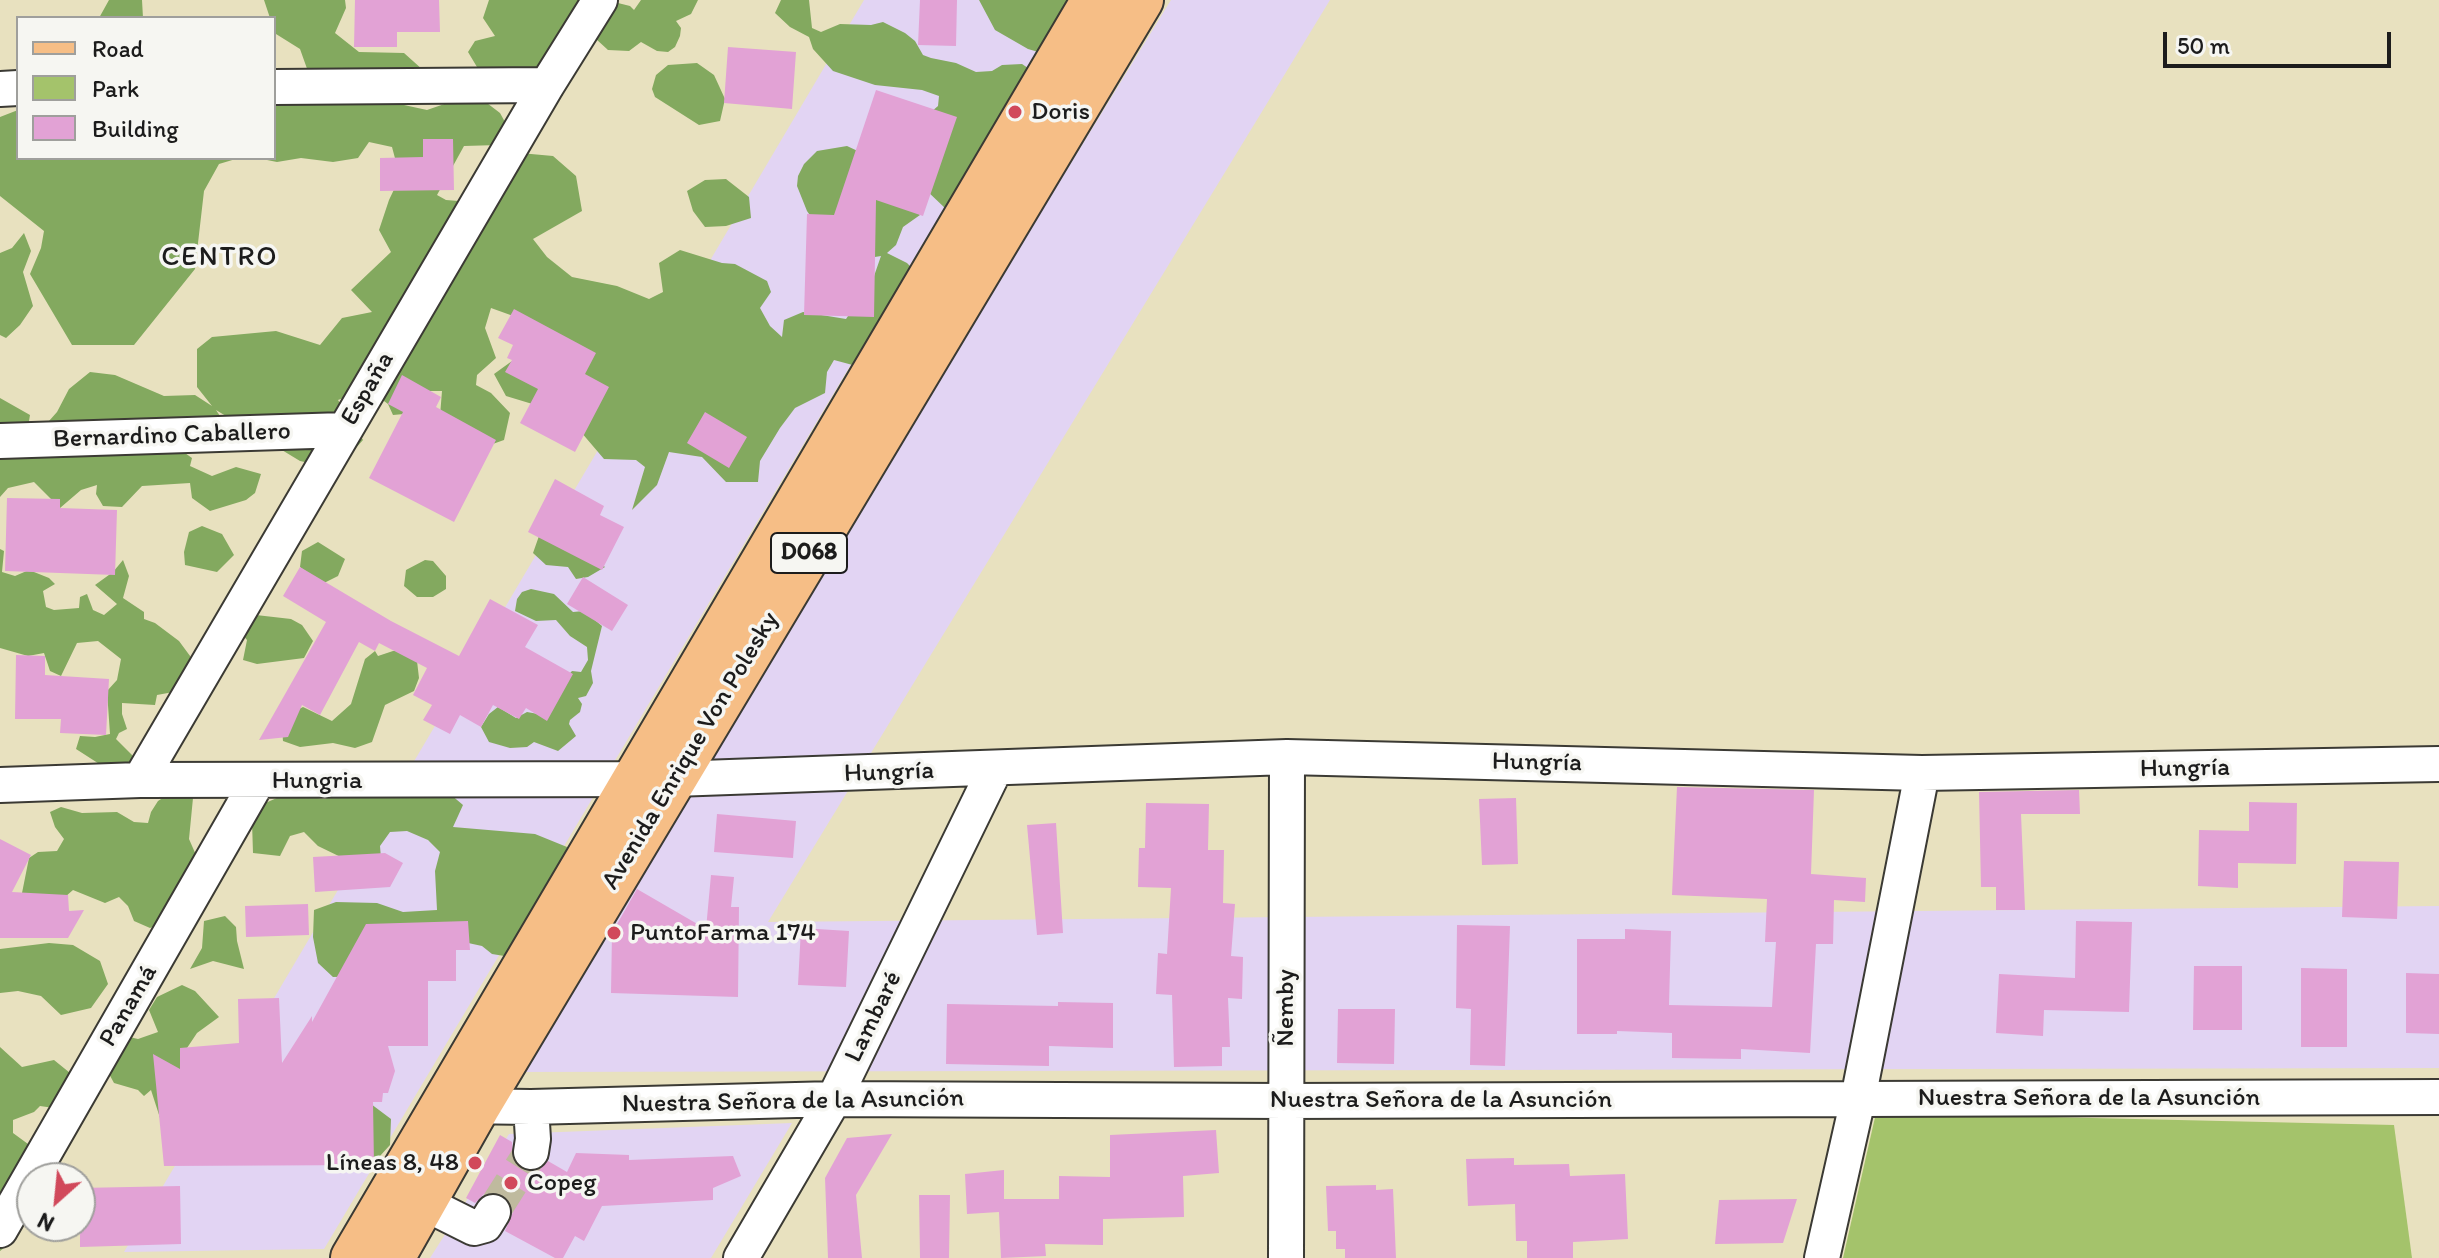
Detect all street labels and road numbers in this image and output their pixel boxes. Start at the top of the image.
street label: España [335,347,401,431]
street label: Bernardino Caballero [53,416,291,456]
road number: D068 [771,533,847,573]
street label: Avenida Enrique Von Polesky [596,607,786,895]
street label: Hungría [1492,747,1582,779]
street label: Hungría [2140,753,2230,785]
street label: Hungría [843,756,935,790]
street label: Hungria [272,765,362,797]
street label: Panamá [93,959,165,1053]
street label: Lambaré [839,966,909,1068]
street label: Ñemby [1270,969,1302,1047]
street label: Nuestra Señora de la Asunción [1918,1082,2260,1114]
street label: Nuestra Señora de la Asunción [622,1083,964,1121]
street label: Nuestra Señora de la Asunción [1270,1084,1612,1116]

